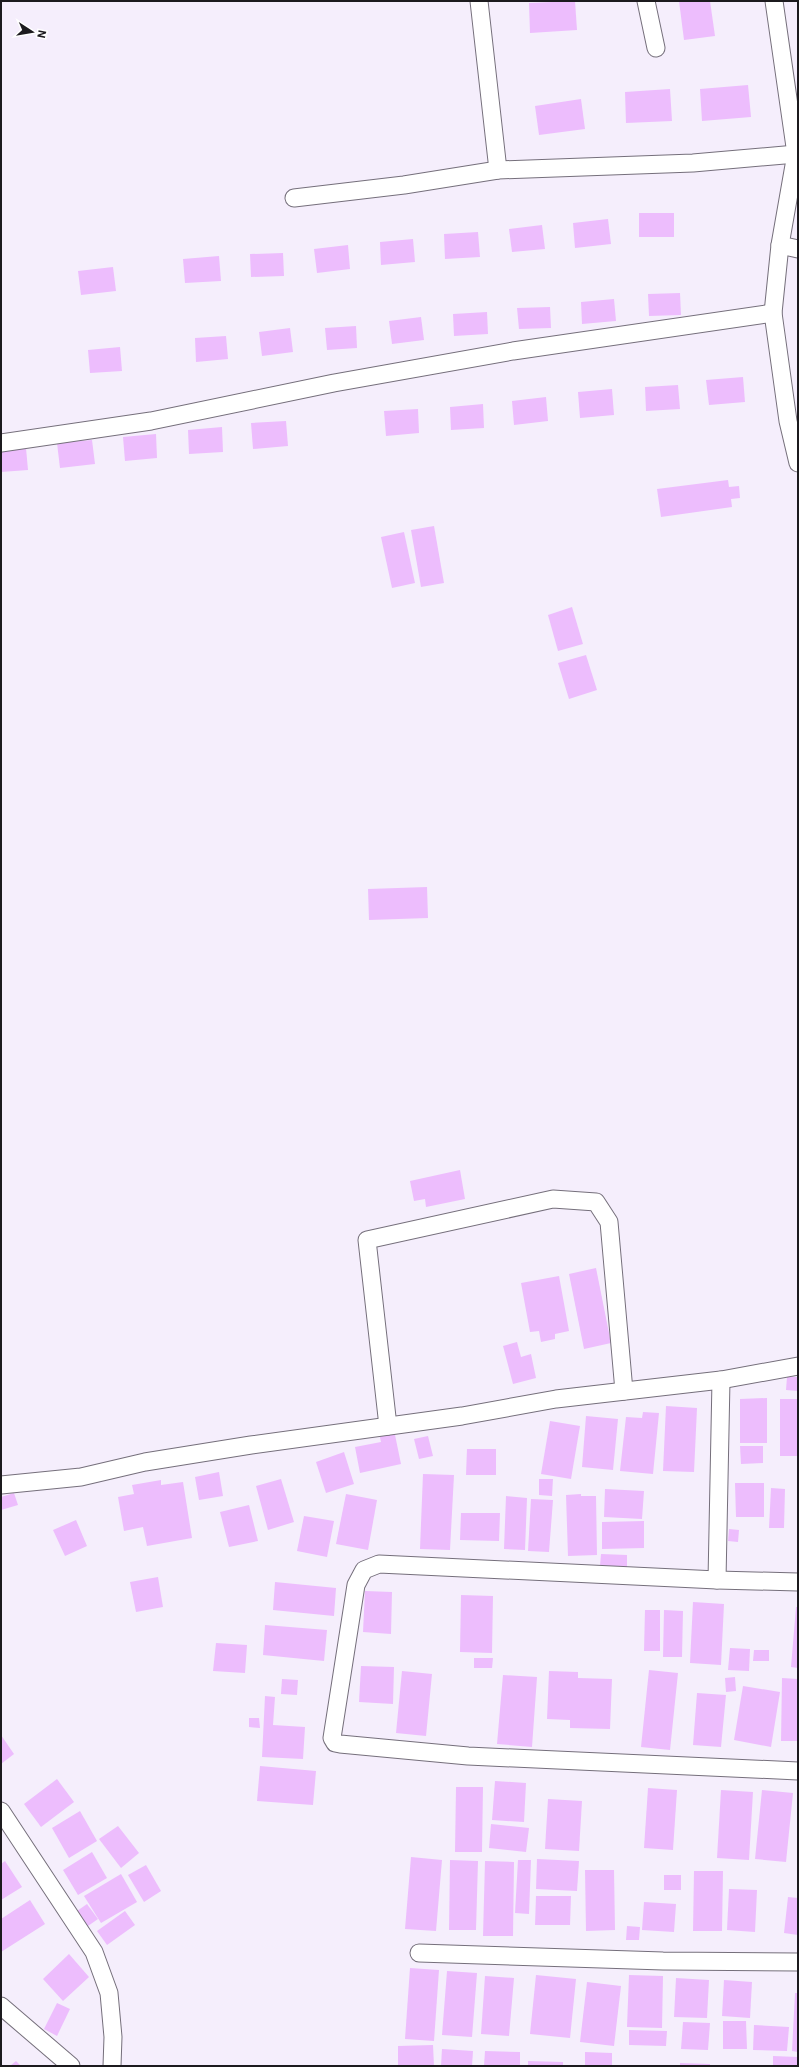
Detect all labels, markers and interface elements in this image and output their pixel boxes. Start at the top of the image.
north arrow [12,12,52,52]
text: N [34,29,48,39]

